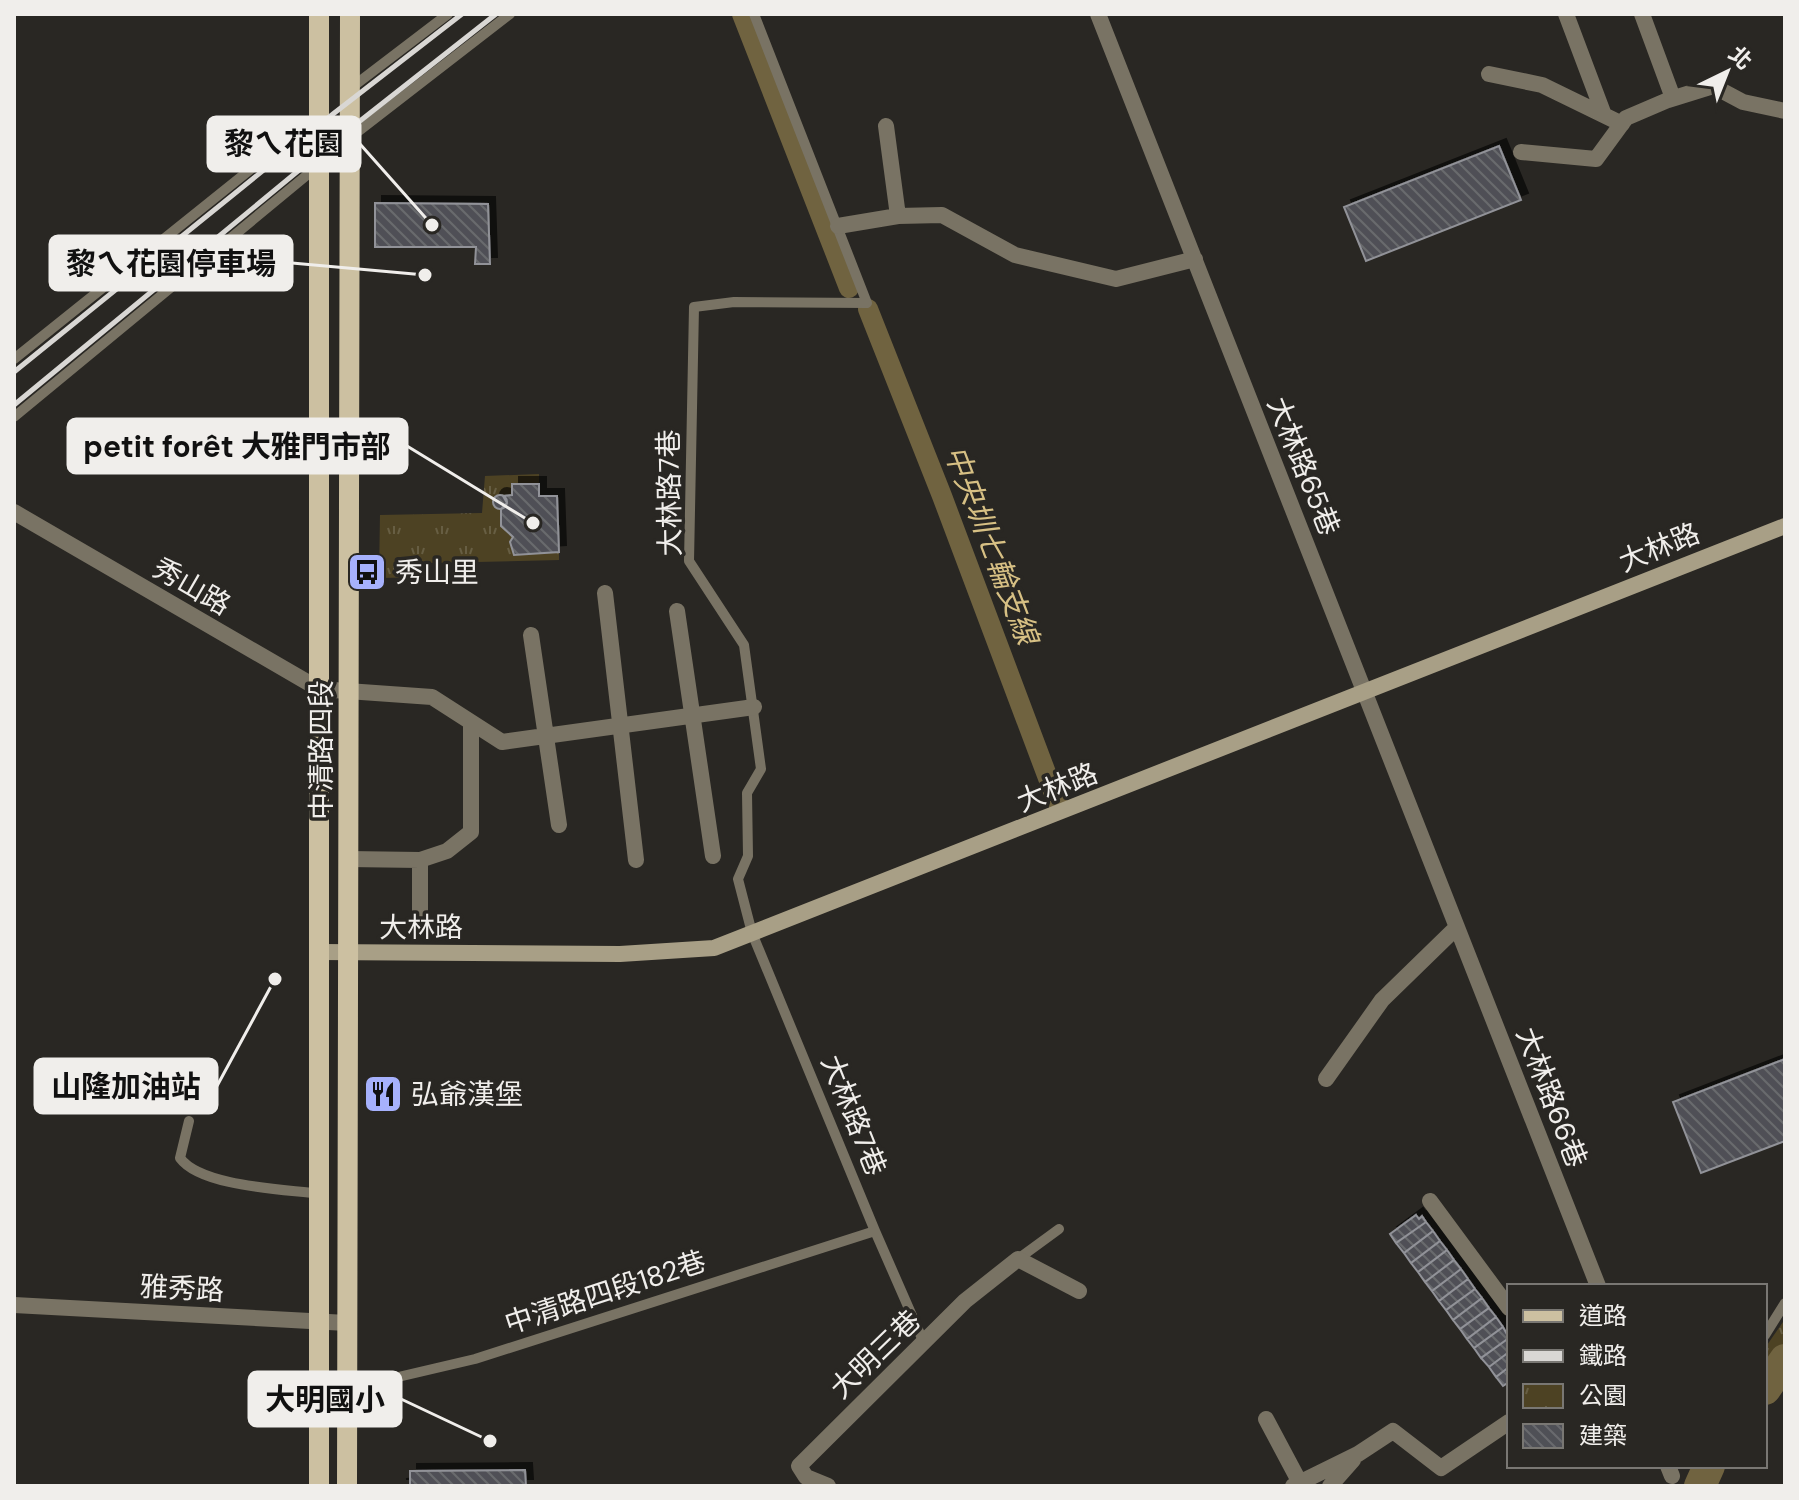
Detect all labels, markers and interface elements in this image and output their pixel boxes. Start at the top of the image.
north arrow [1687,32,1767,112]
text: 北 [1722,40,1758,76]
callout: 黎ㄟ花園 [208,117,360,171]
text: 黎ㄟ花園 [224,124,344,163]
callout: 黎ㄟ花園停車場 [50,236,292,290]
text: 黎ㄟ花園停車場 [66,244,276,283]
street label: 大林路65巷 [1259,392,1348,541]
callout: petit forêt 大雅門市部 [68,419,407,473]
text: petit forêt 大雅門市部 [83,427,391,466]
street label: 大林路7巷 [650,429,689,557]
water label: 中央圳七輪支線 [936,440,1048,653]
street label: 大林路 [1613,515,1705,580]
street label: 秀山路 [146,549,237,623]
bus stop icon: 秀山里 [346,551,388,593]
place label: 秀山里 [395,554,479,591]
street label: 中清路四段 [303,680,340,820]
street label: 大林路 [1011,755,1103,820]
street label: 大林路 [379,909,463,946]
street label: 大林路66巷 [1508,1022,1595,1173]
street label: 大林路7巷 [813,1049,894,1181]
callout: 山隆加油站 [35,1059,217,1113]
text: 山隆加油站 [51,1067,201,1106]
restaurant icon: 弘爺漢堡 [362,1073,404,1115]
place label: 弘爺漢堡 [411,1076,523,1113]
street label: 中清路四段182巷 [500,1243,710,1342]
street label: 雅秀路 [139,1268,225,1309]
legend [1507,1284,1767,1468]
text: 道路 [1579,1300,1627,1331]
street label: 大明三巷 [822,1302,928,1407]
text: 鐵路 [1579,1340,1627,1371]
callout: 大明國小 [249,1372,401,1426]
text: 大明國小 [265,1380,385,1419]
text: 公園 [1579,1380,1627,1411]
text: 建築 [1579,1420,1627,1451]

